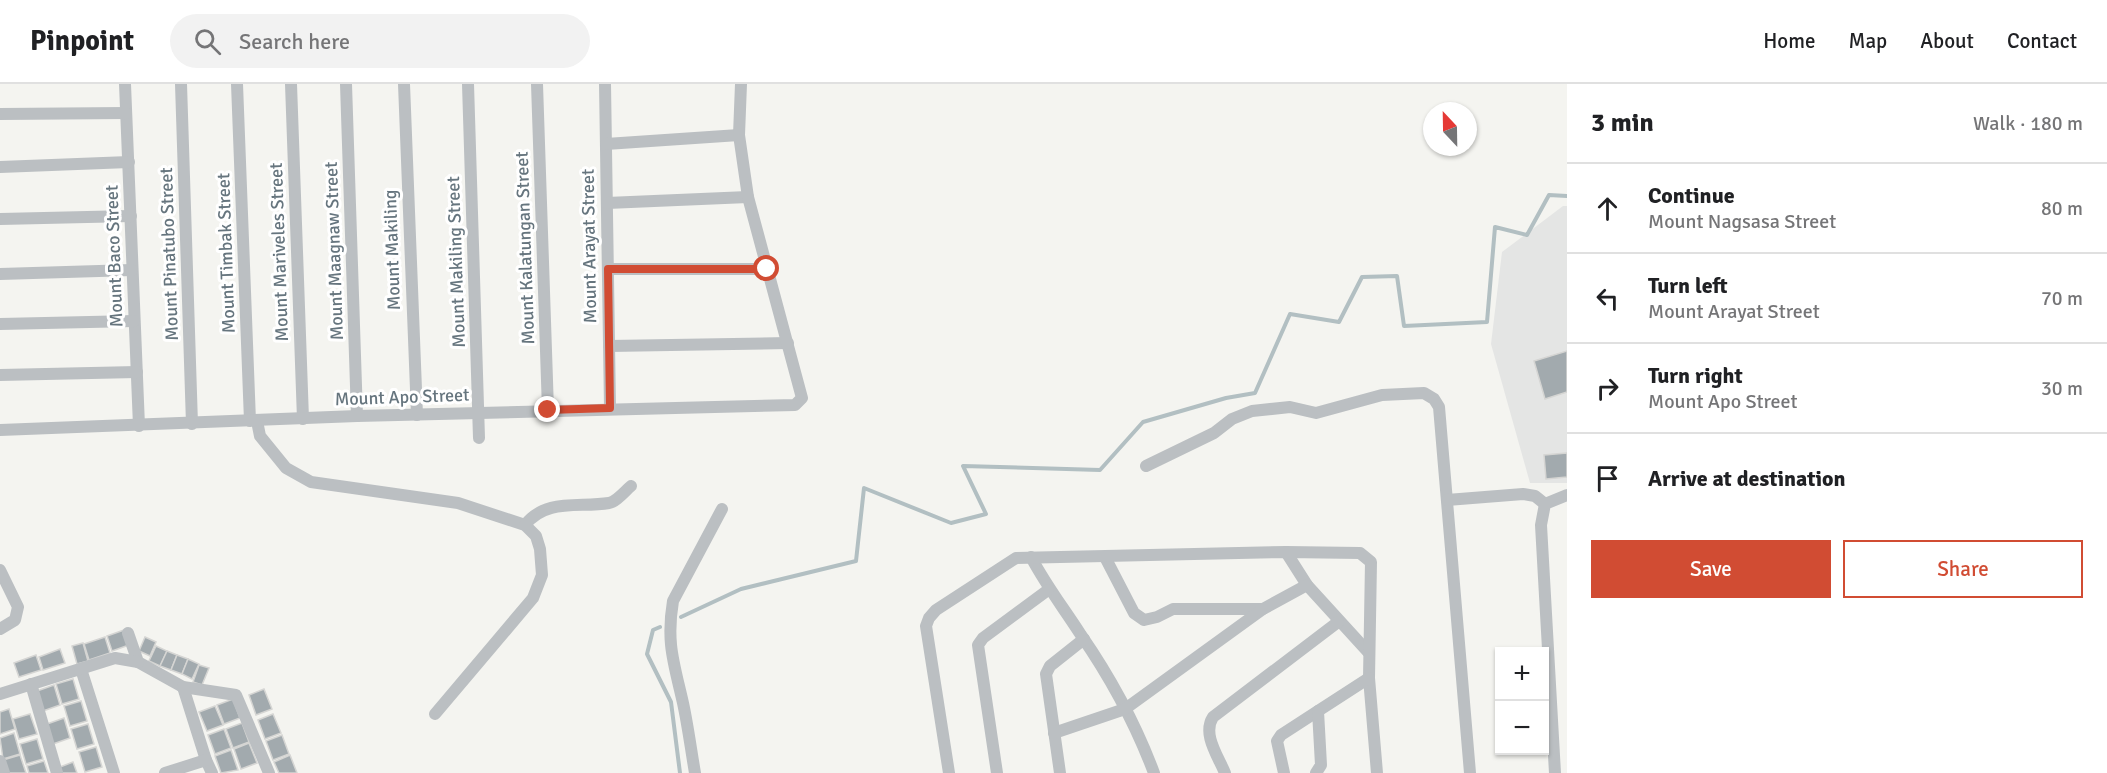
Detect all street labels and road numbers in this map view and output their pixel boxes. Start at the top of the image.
street label: Mount Kalatungan Street [511,151,539,345]
street label: Mount Maagnaw Street [320,161,348,341]
street label: Mount Mariveles Street [265,162,293,342]
street label: Mount Pinatubo Street [155,167,183,341]
street label: Mount Arayat Street [577,169,601,323]
street label: Mount Timbak Street [212,172,240,334]
street label: Mount Makiling Street [442,176,470,348]
street label: Mount Baco Street [101,184,127,328]
street label: Mount Makiling [379,189,405,311]
street label: Mount Apo Street [334,384,470,410]

